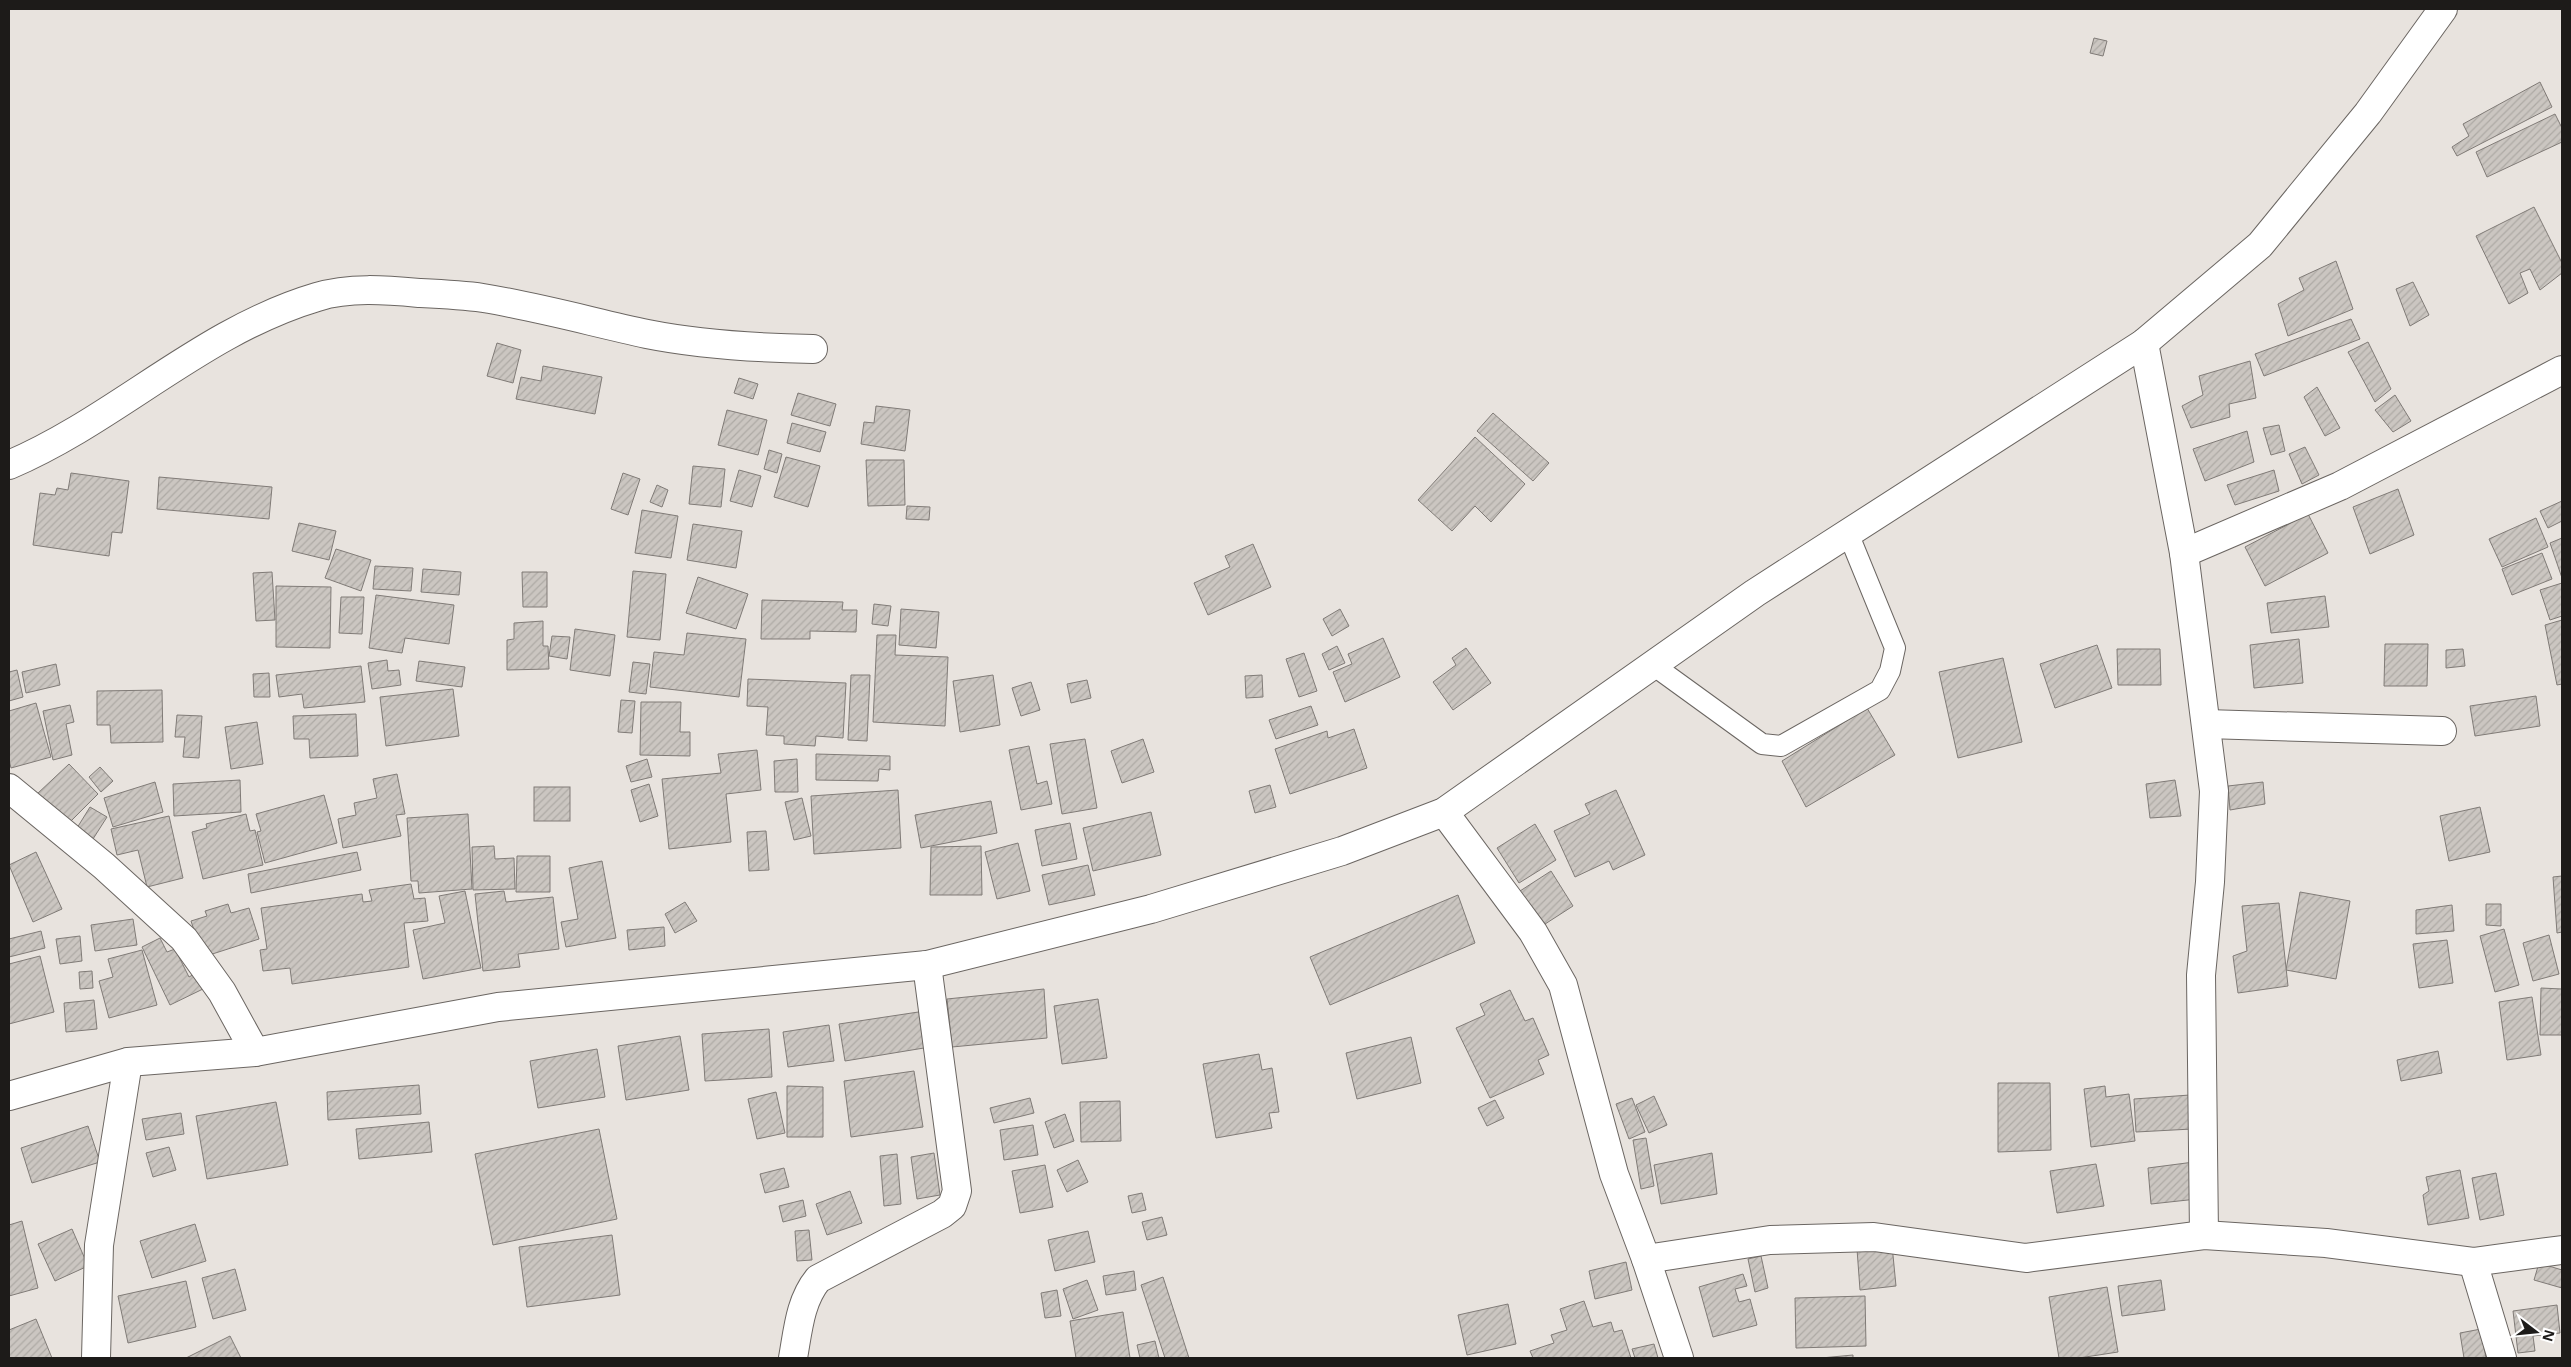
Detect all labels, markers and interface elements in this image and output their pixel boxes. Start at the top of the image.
north arrow [2511,1307,2561,1357]
text: N [2538,1328,2560,1344]

